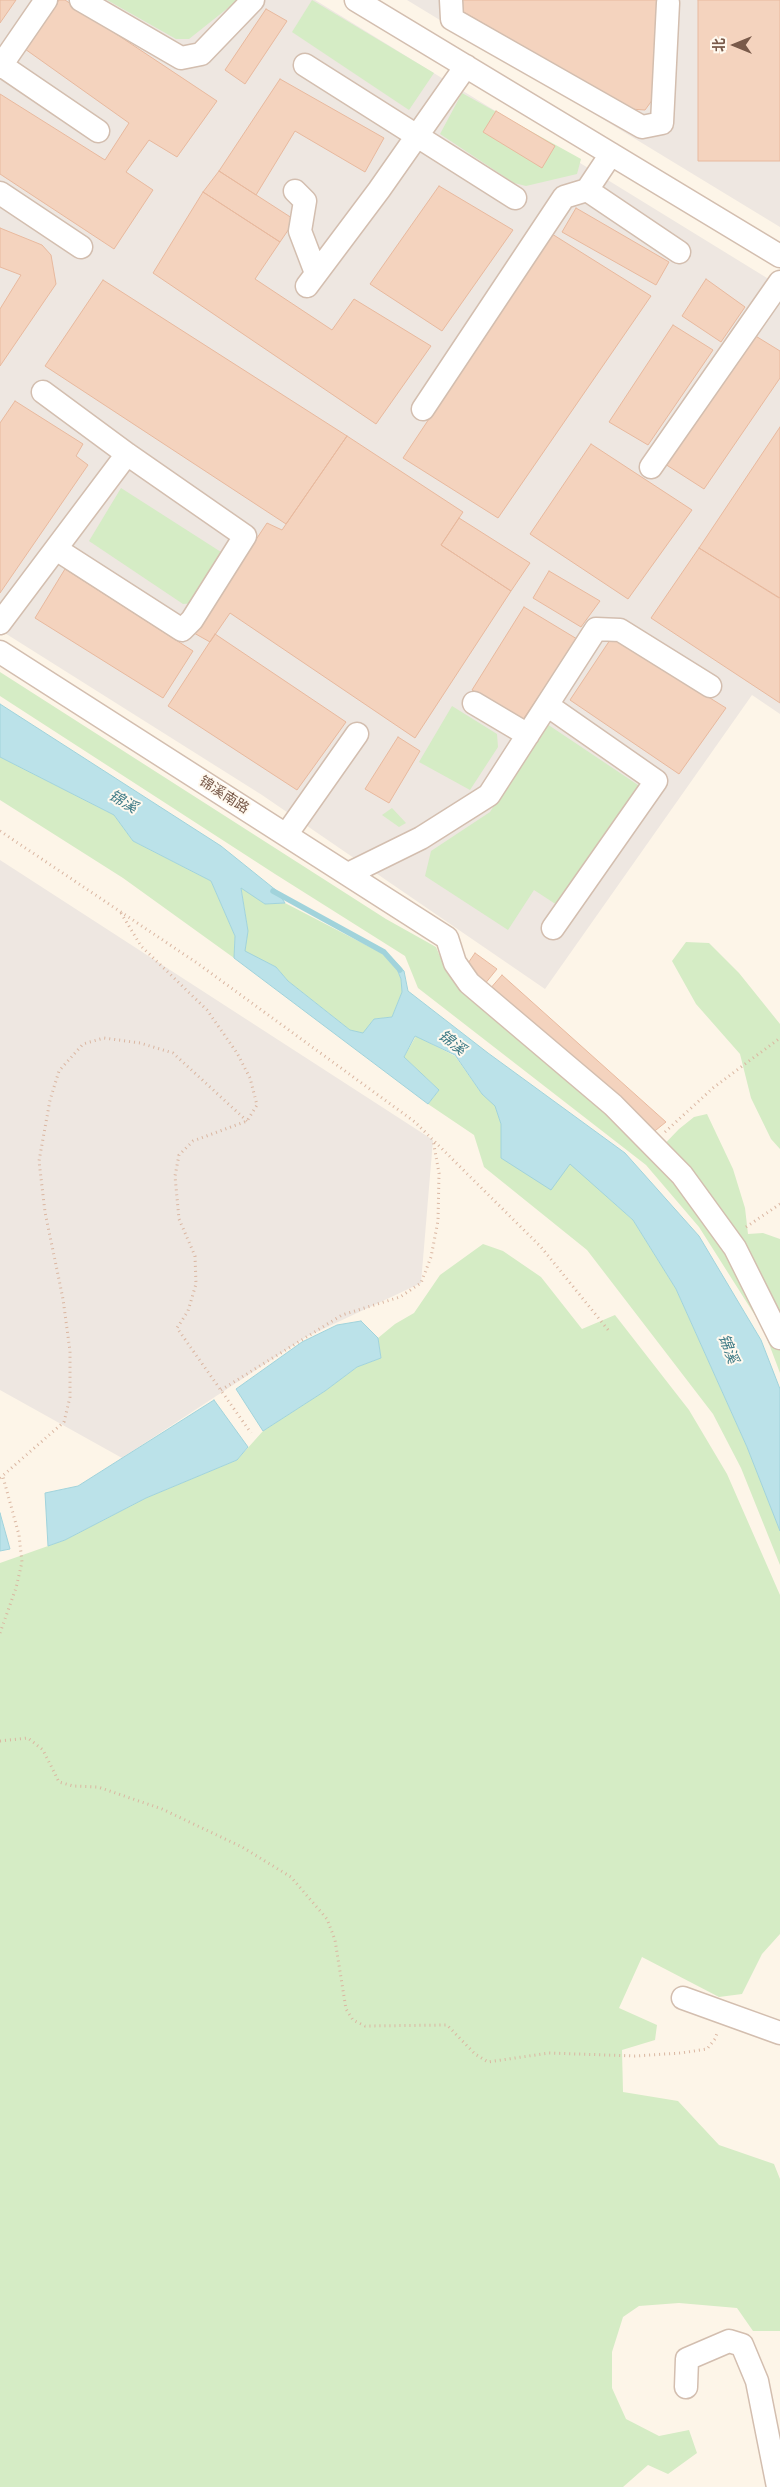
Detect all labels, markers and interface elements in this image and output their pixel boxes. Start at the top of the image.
north arrow [710,20,760,70]
text: 北 [711,38,728,52]
street label: 锦溪南路 [196,773,252,817]
water label: 锦溪 [106,787,140,817]
water label: 锦溪 [435,1027,469,1059]
water label: 锦溪 [714,1332,742,1366]

